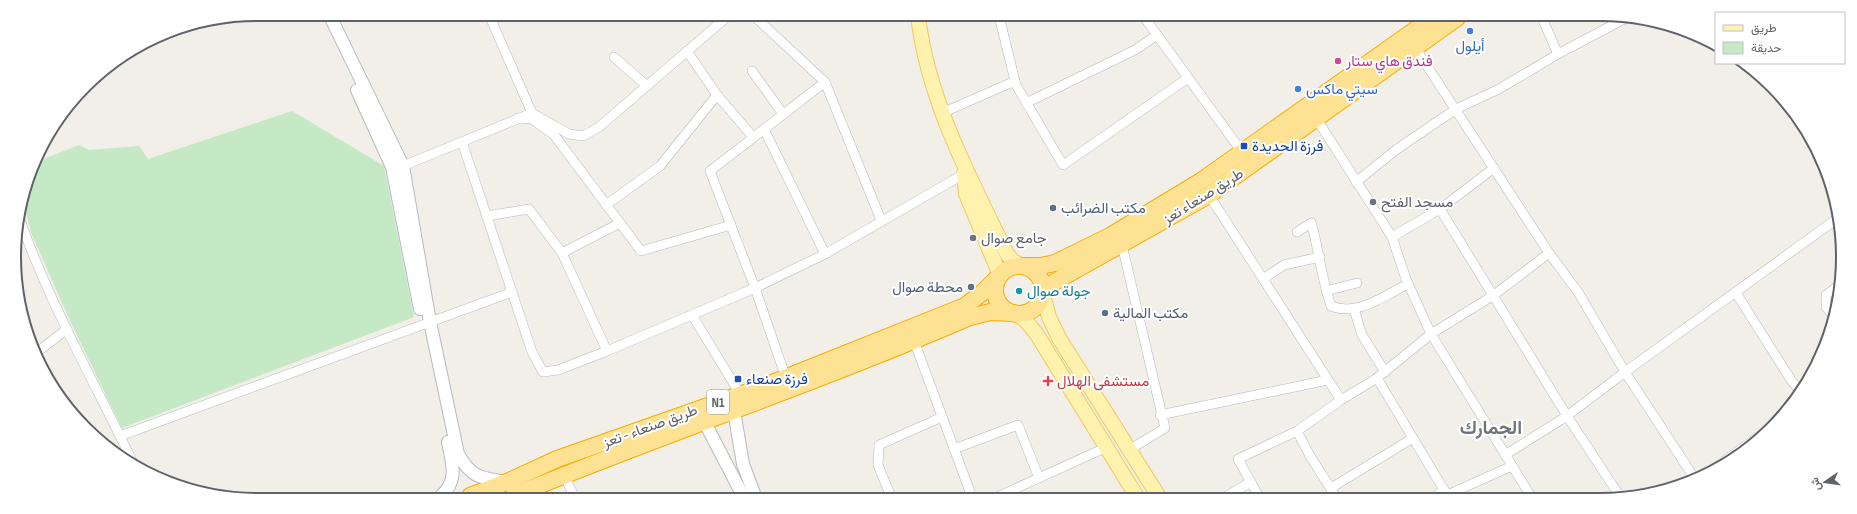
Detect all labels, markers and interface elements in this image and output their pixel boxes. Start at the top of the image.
legend [1715,12,1845,64]
text: طريق [1751,21,1777,36]
marker: أيلول [1465,26,1475,36]
place label: أيلول [1455,37,1485,56]
text: حديقة [1751,41,1781,56]
place label: فندق هاي ستار [1345,52,1433,74]
marker: فندق هاي ستار [1333,56,1343,66]
place label: سيتي ماكس [1306,80,1378,102]
marker: سيتي ماكس [1293,84,1303,94]
place label: فرزة الحديدة [1252,137,1324,156]
marker: فرزة الحديدة [1239,141,1249,151]
street label: طريق صنعاء تعز [1158,164,1247,229]
place label: مسجد الفتح [1381,193,1453,213]
marker: مسجد الفتح [1368,197,1378,207]
place label: مكتب الضرائب [1061,199,1146,218]
marker: مكتب الضرائب [1048,203,1058,213]
place label: جامع صوال [981,229,1047,249]
marker: جامع صوال [968,233,978,243]
place label: محطة صوال [892,278,963,297]
marker: محطة صوال [966,282,976,292]
place label: جولة صوال [1027,282,1091,301]
marker: جولة صوال [1014,286,1024,296]
place label: مكتب المالية [1113,304,1188,323]
marker: مكتب المالية [1100,308,1110,318]
place label: فرزة صنعاء [746,370,808,389]
place label: مستشفى الهلال [1057,372,1149,391]
marker: فرزة صنعاء [733,374,743,384]
marker: مستشفى الهلال [1042,375,1054,387]
road number: N1 [707,390,729,414]
street label: طريق صنعاء - تعز [599,400,700,453]
district label: الجمارك [1460,417,1522,440]
north arrow [1805,462,1845,502]
text: ش [1808,476,1824,492]

